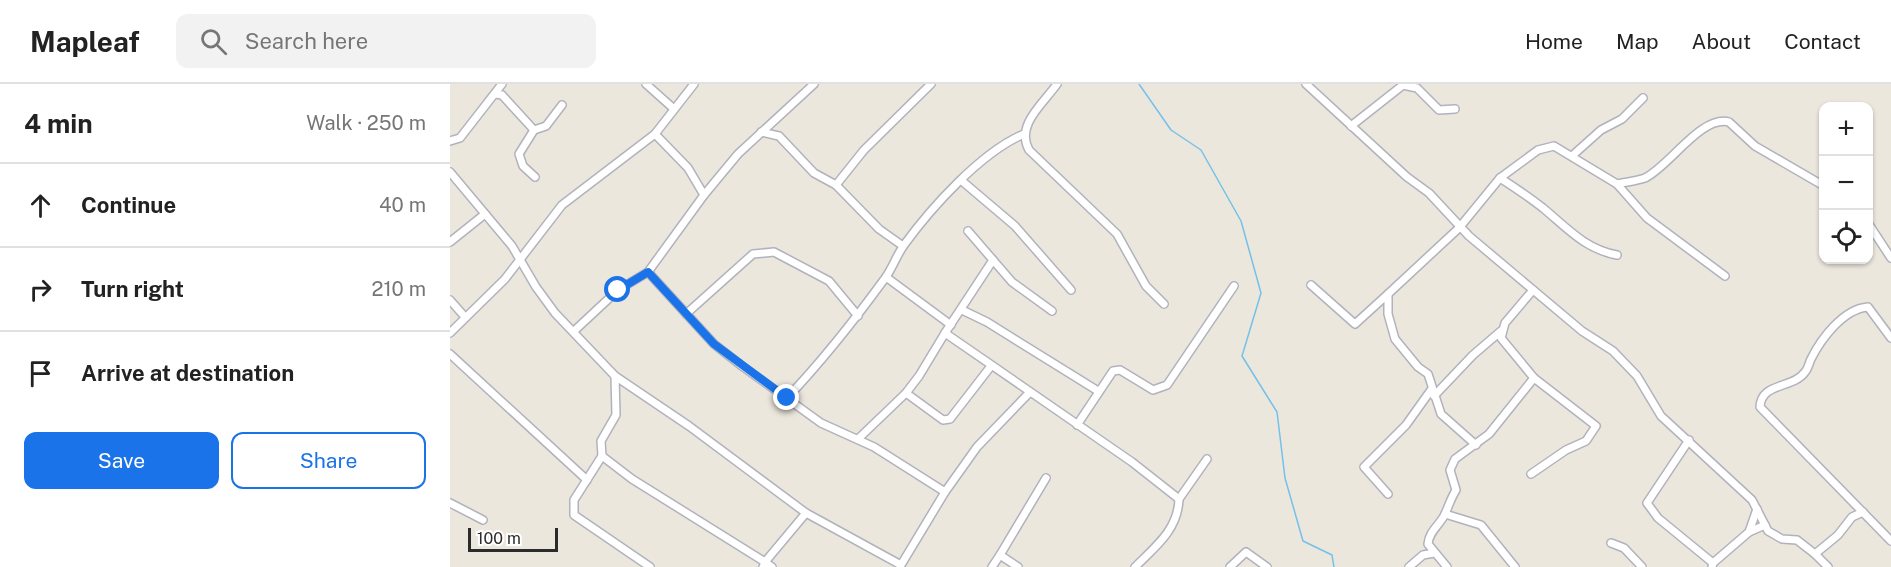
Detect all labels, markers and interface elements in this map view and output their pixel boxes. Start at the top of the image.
search box [176,14,596,68]
text: Mapleaf [30,25,140,58]
icon: search [197,25,230,58]
text: Search here [245,28,368,54]
text: Home [1525,29,1583,54]
text: Map [1616,29,1659,54]
text: About [1692,29,1751,54]
text: Contact [1784,29,1861,54]
map controls [1819,102,1873,264]
button: + [1819,102,1873,156]
text: 4 min [24,108,93,139]
text: Walk · 250 m [306,111,426,135]
button: − [1819,156,1873,210]
icon: ahead [24,189,57,222]
text: Continue [81,192,176,218]
text: 40 m [379,193,426,217]
button: locate [1819,210,1873,264]
icon: right [24,273,57,306]
text: Turn right [81,276,184,302]
route start [604,276,630,302]
text: 210 m [372,277,426,301]
icon: arrive [24,357,57,390]
text: Arrive at destination [81,360,294,386]
route end [773,384,799,410]
button: Save [24,432,219,489]
button: Share [231,432,426,489]
scale bar [468,525,558,552]
text: 100 m [477,529,521,548]

